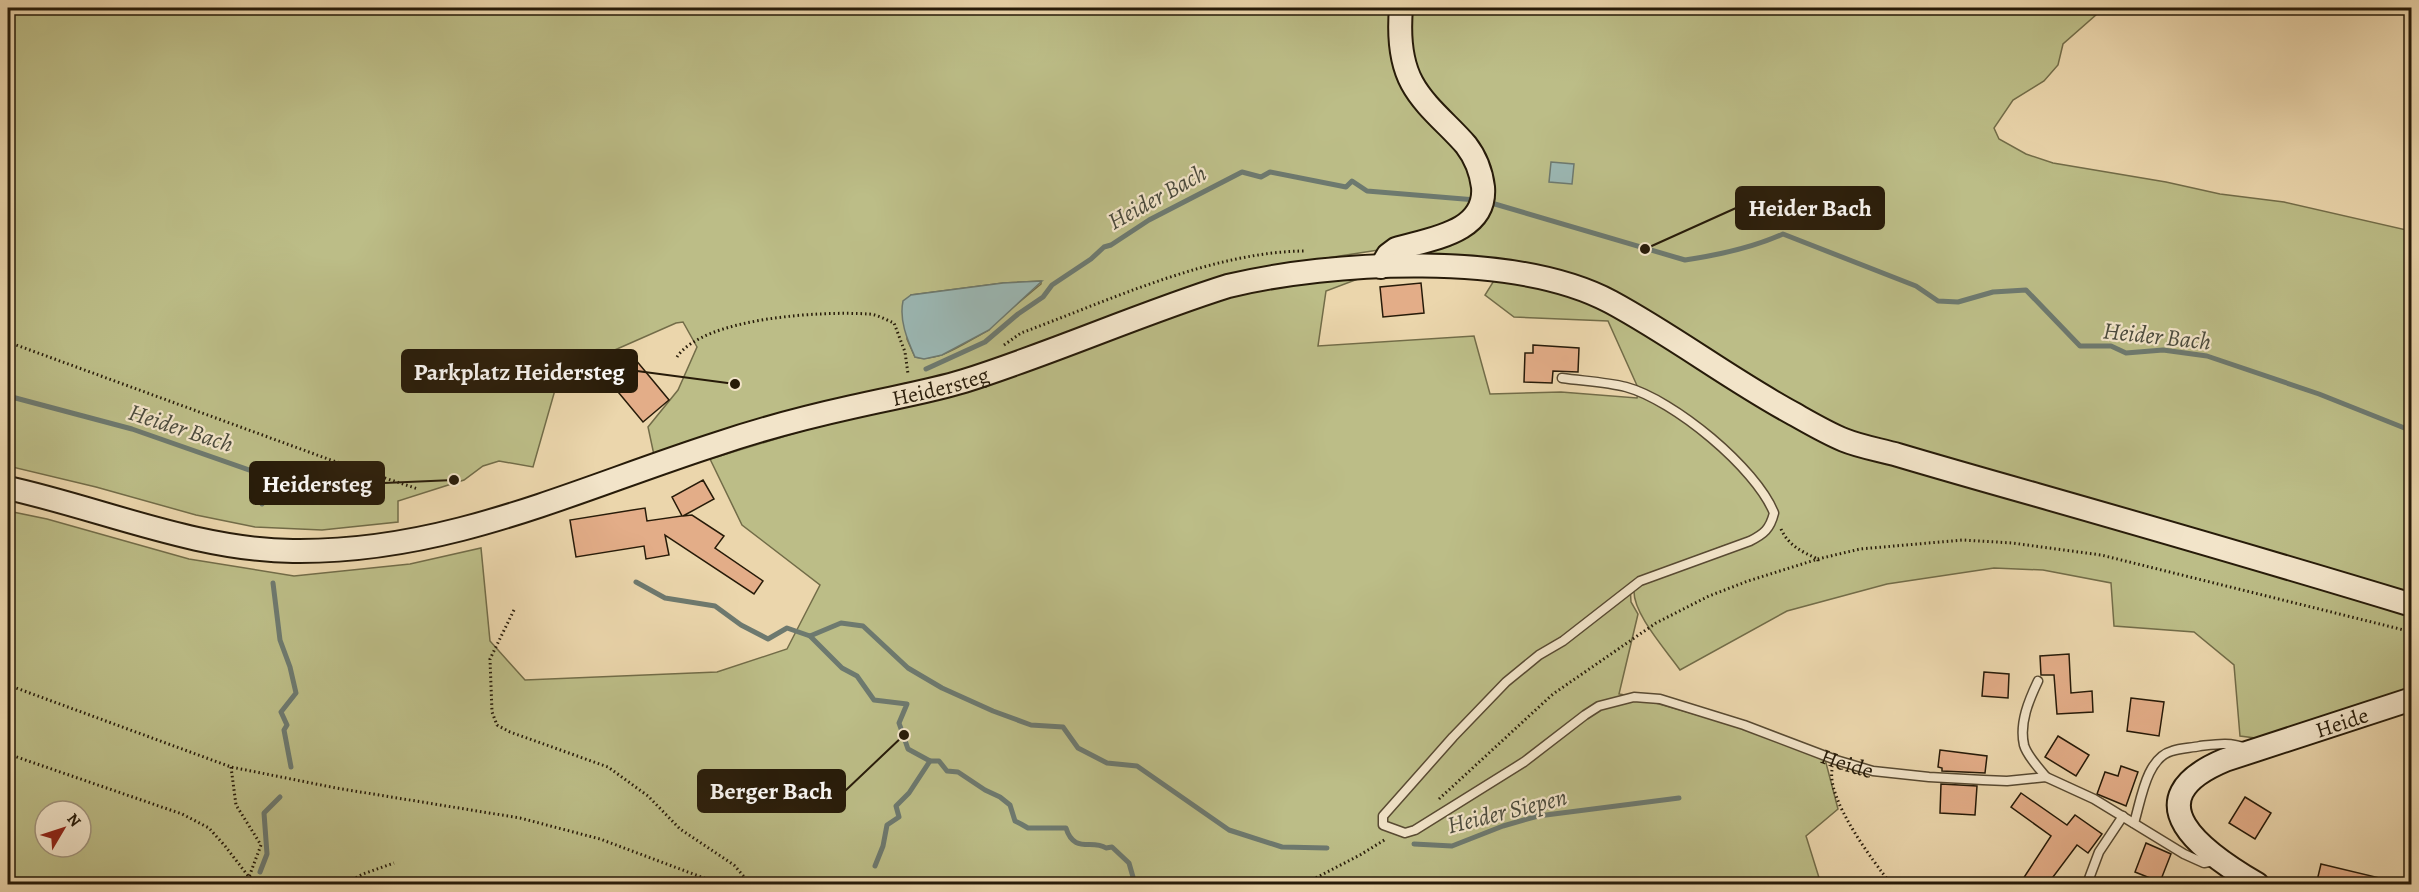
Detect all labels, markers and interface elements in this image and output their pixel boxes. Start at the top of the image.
water label: Heider Bach [1102,157,1212,237]
callout: Heider Bach [1736,187,1884,229]
text: Heider Bach [1748,192,1872,224]
water label: Heider Bach [2101,314,2213,358]
callout: Parkplatz Heidersteg [402,350,637,392]
text: Parkplatz Heidersteg [413,356,625,388]
street label: Heidersteg [889,360,993,414]
water label: Heider Bach [124,396,238,460]
callout: Heidersteg [250,462,384,504]
text: Heidersteg [262,468,373,500]
street label: Heide [2312,700,2372,745]
street label: Heide [1816,741,1877,786]
callout: Berger Bach [698,770,845,812]
text: Berger Bach [709,775,833,807]
water label: Heider Siepen [1444,781,1570,841]
north arrow [33,799,93,859]
text: N [62,809,86,832]

